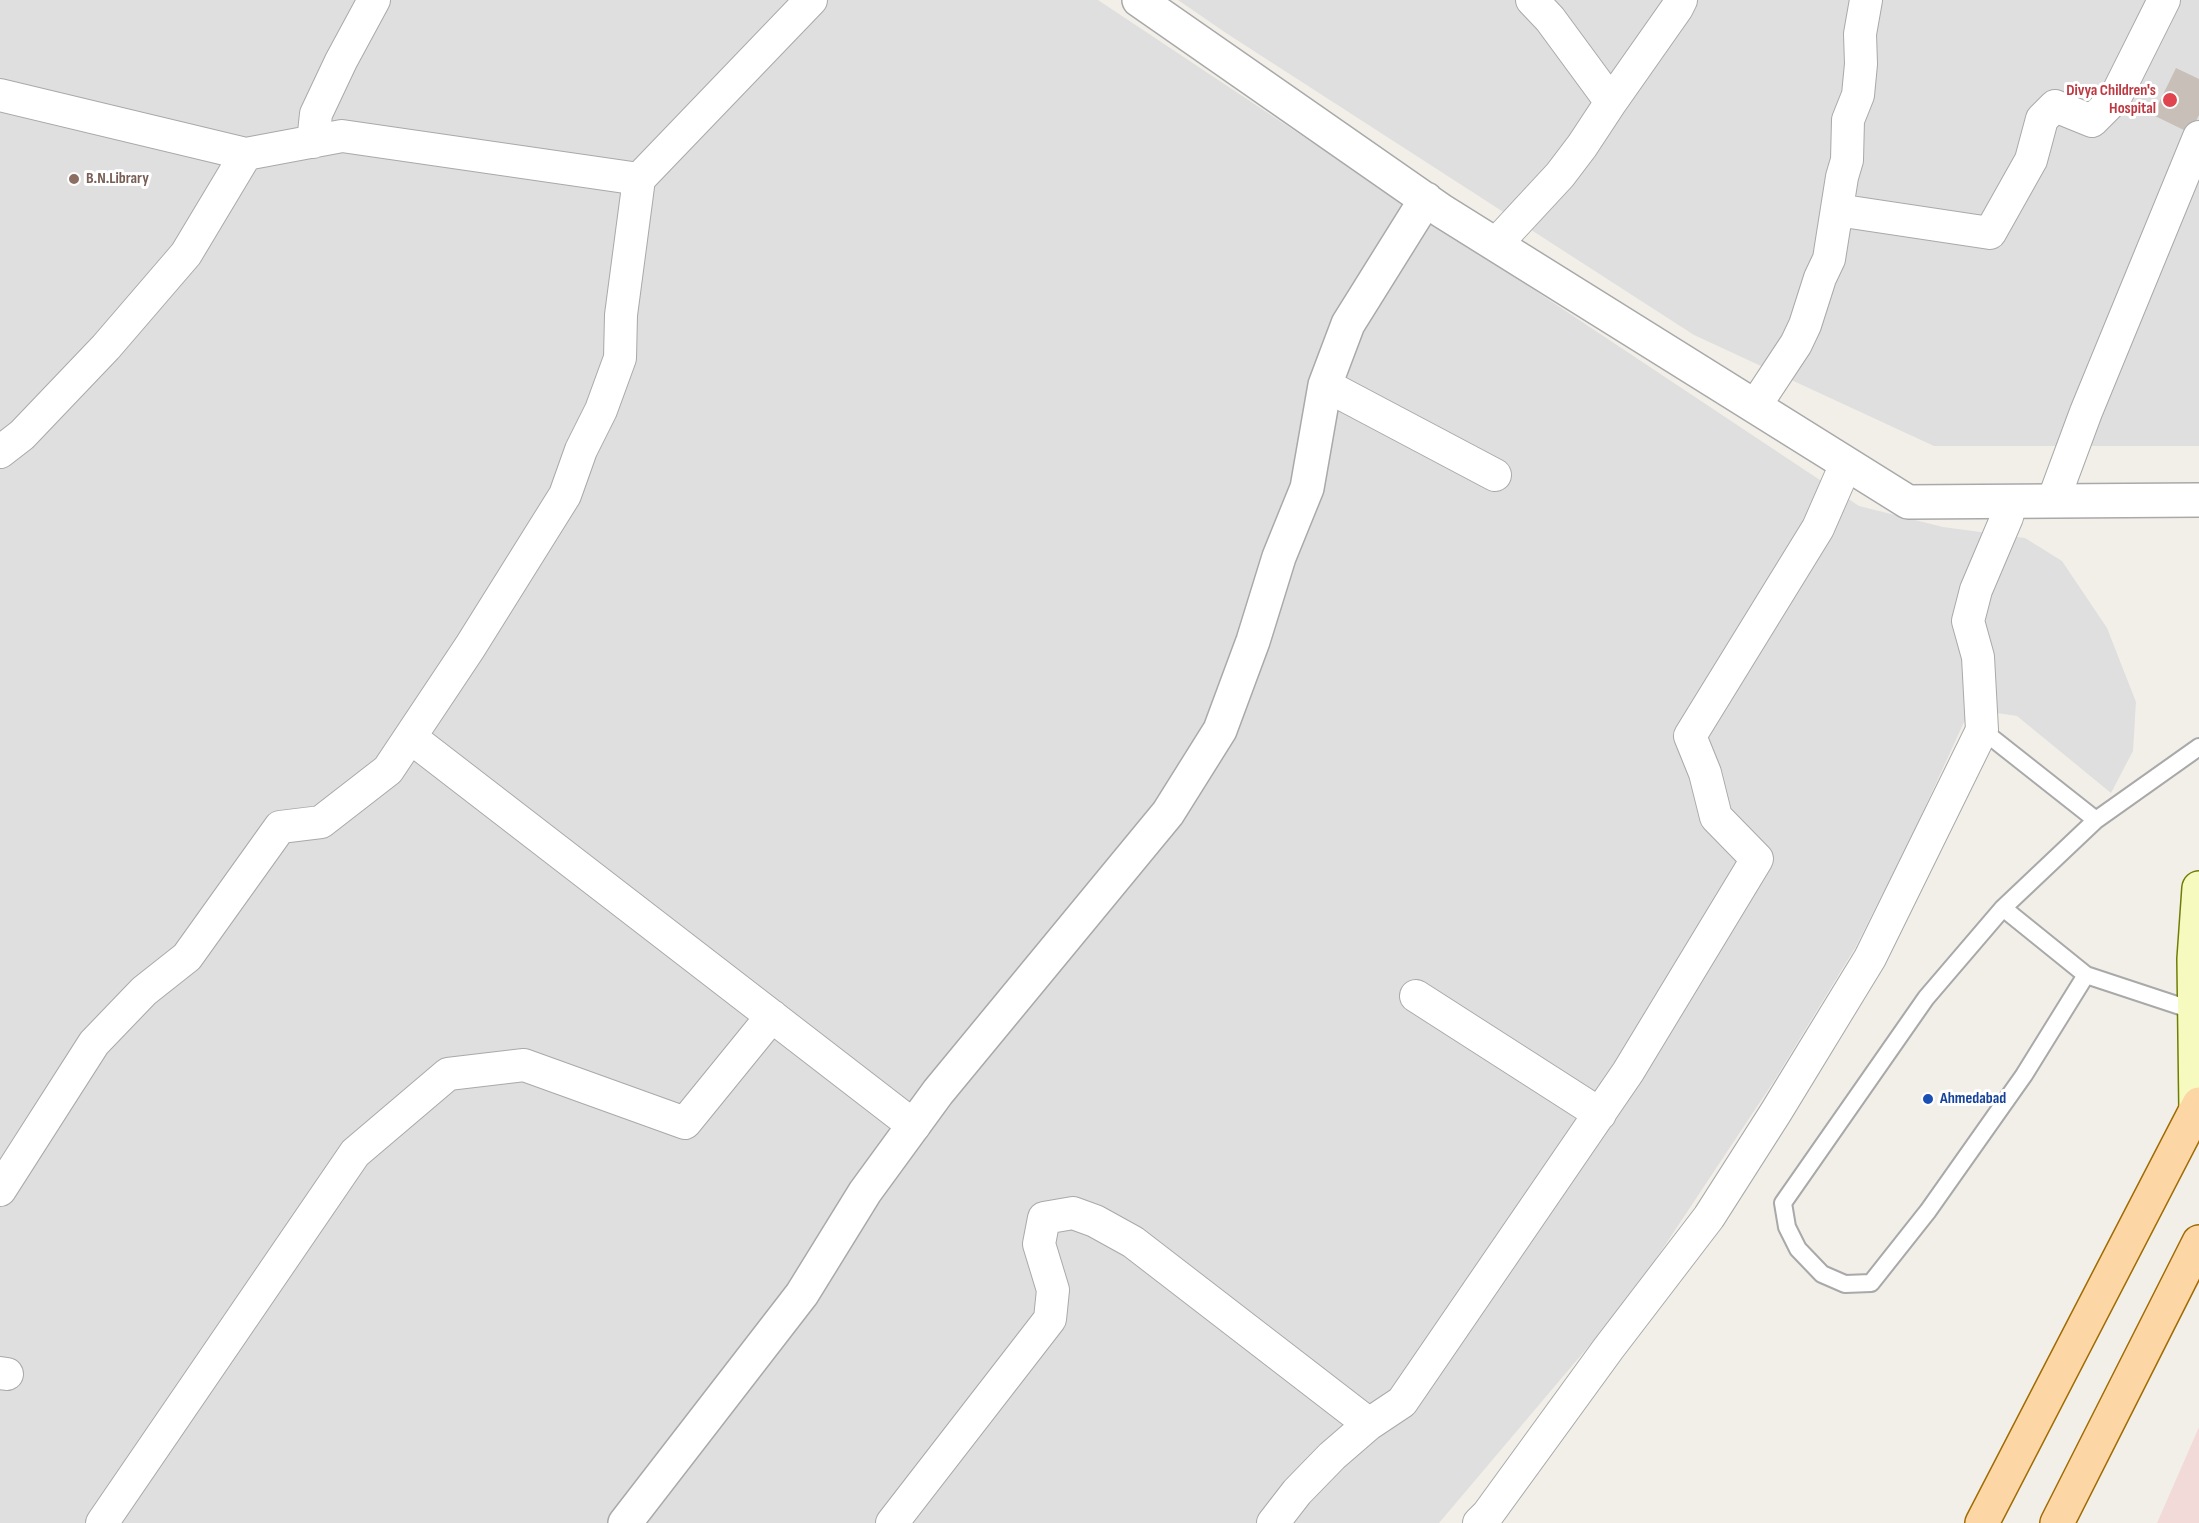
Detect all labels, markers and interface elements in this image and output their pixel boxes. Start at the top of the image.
place label: Divya Children's Hospital [2066,81,2156,119]
marker: Divya Children's Hospital [2161,91,2179,109]
place label: B.N.Library [86,169,149,189]
marker: B.N.Library [67,172,81,186]
place label: Ahmedabad [1940,1089,2006,1109]
marker: Ahmedabad [1921,1092,1935,1106]

